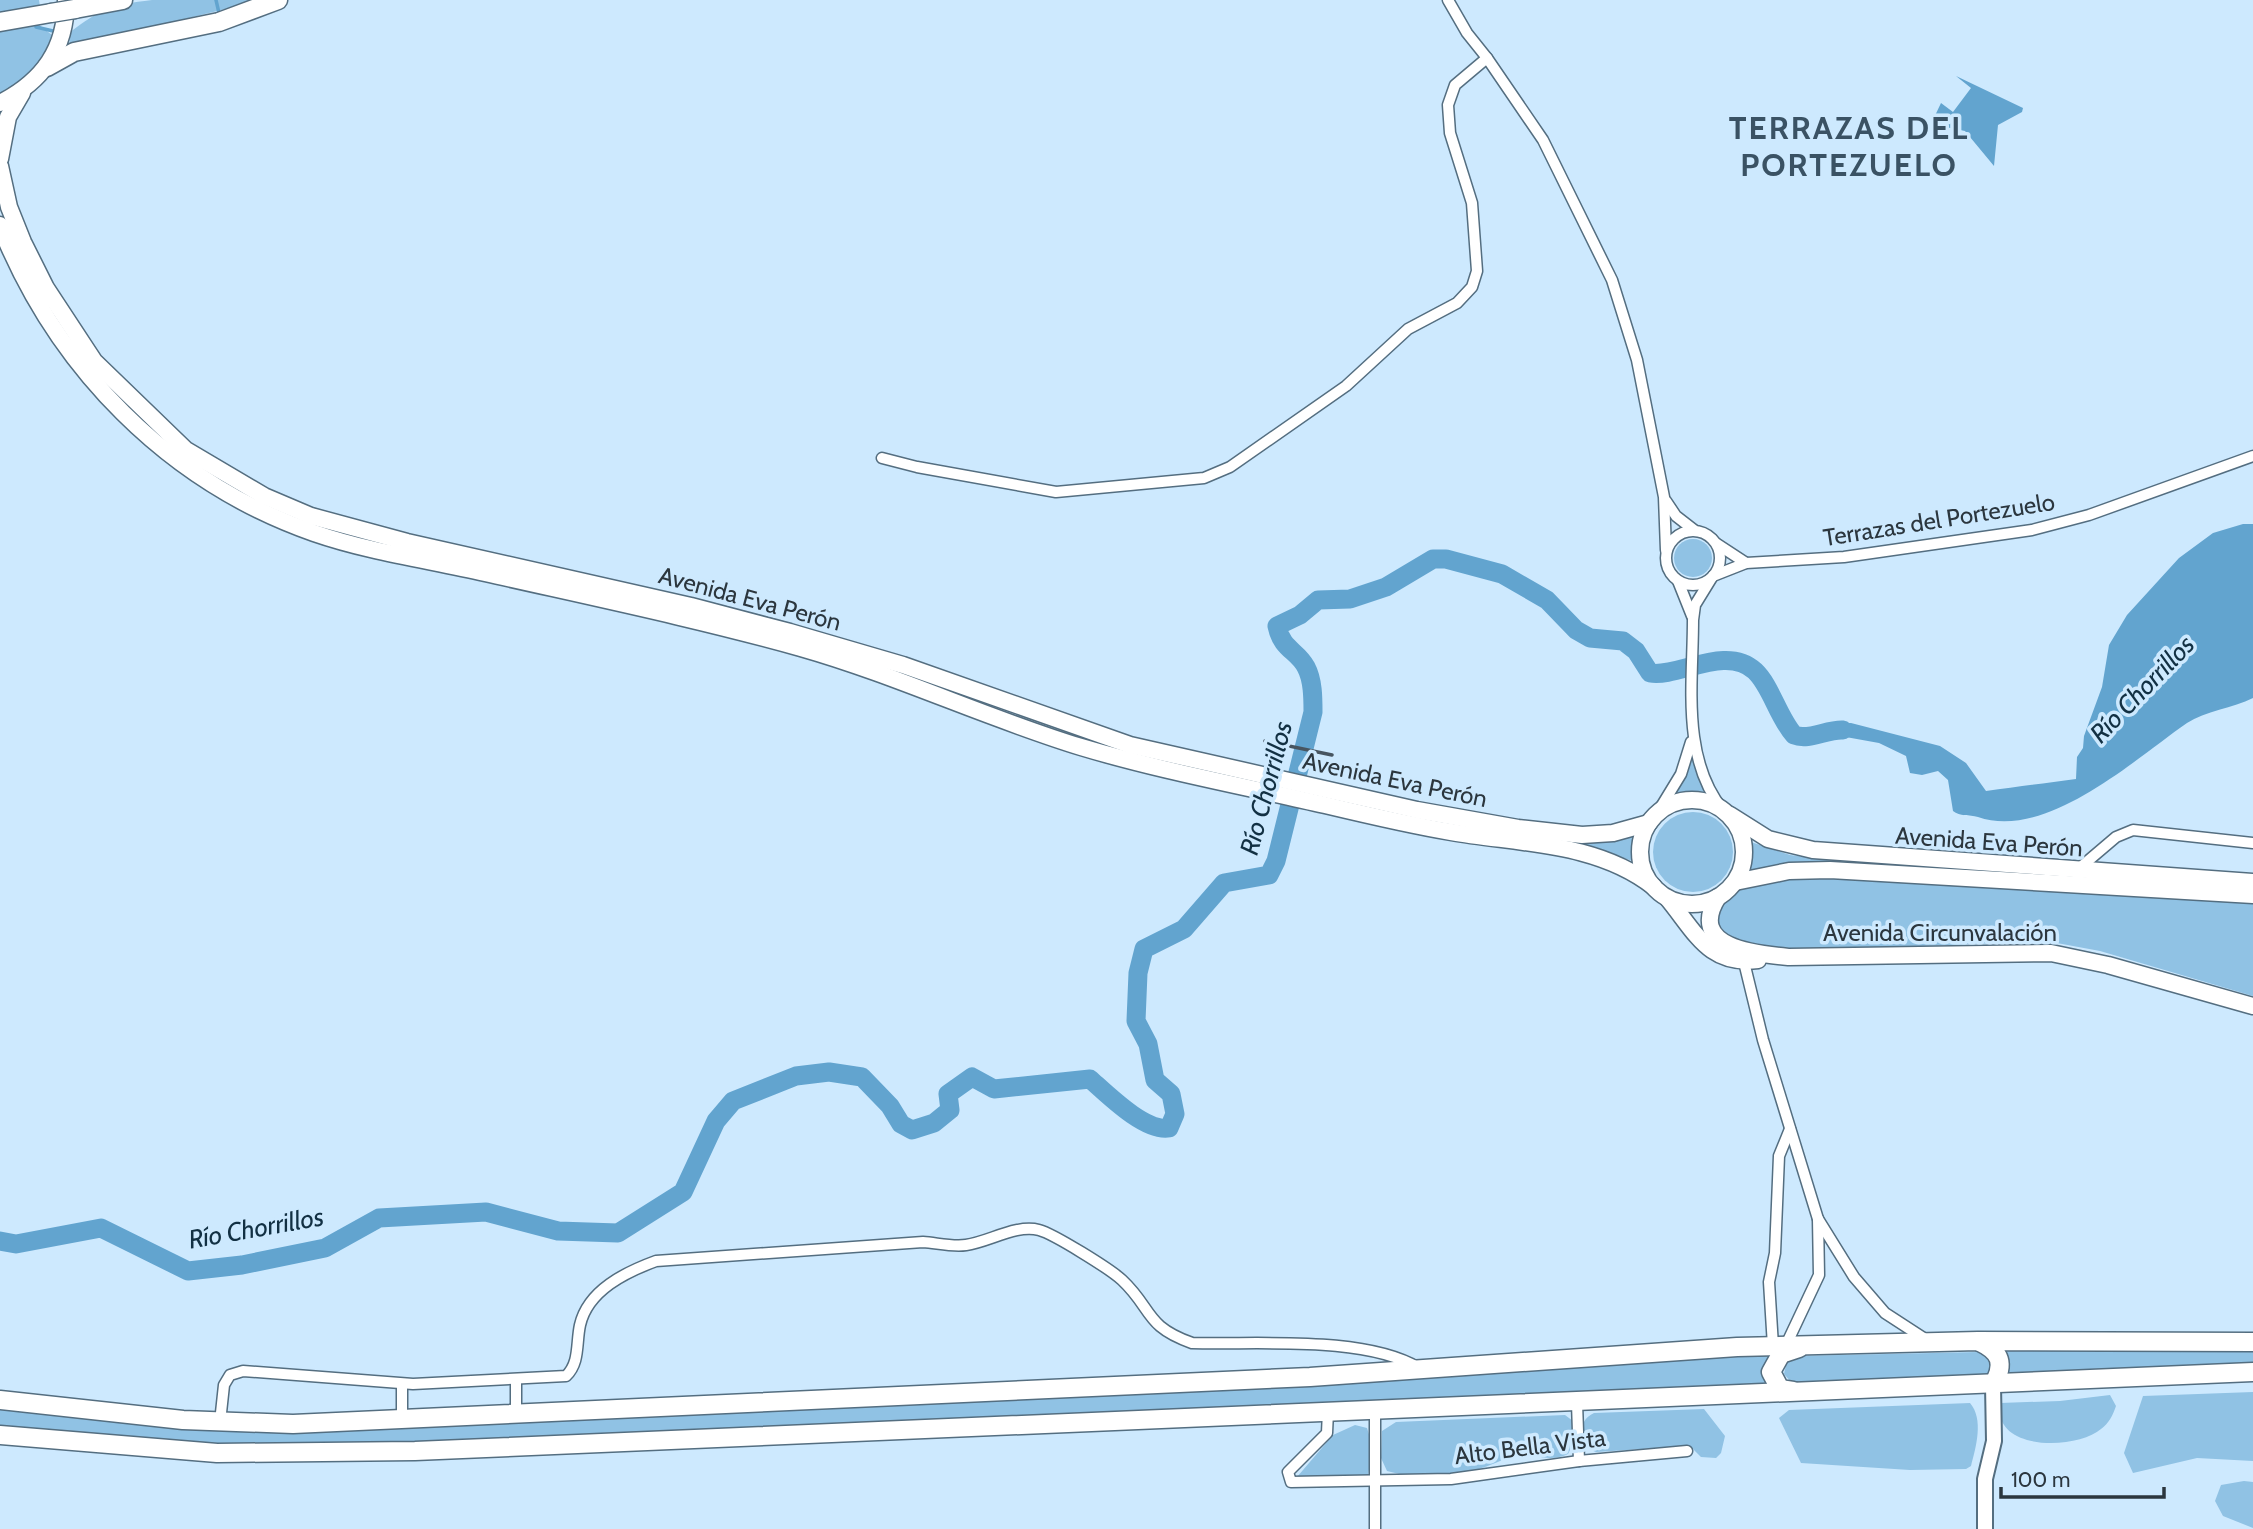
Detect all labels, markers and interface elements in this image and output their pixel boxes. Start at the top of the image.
district label: TERRAZAS DEL PORTEZUELO [1729,108,1969,184]
street label: Terrazas del Portezuelo [1821,487,2057,552]
street label: Avenida Eva Perón [656,560,845,637]
water label: Río Chorrillos [2083,629,2201,749]
water label: Río Chorrillos [1233,718,1299,858]
street label: Avenida Eva Perón [1300,746,1490,813]
street label: Avenida Eva Perón [1894,820,2084,863]
street label: Avenida Circunvalación [1823,918,2057,947]
water label: Río Chorrillos [186,1200,326,1256]
street label: Alto Bella Vista [1453,1423,1608,1470]
scale bar [2001,1456,2164,1500]
text: 100 m [2011,1467,2070,1492]

